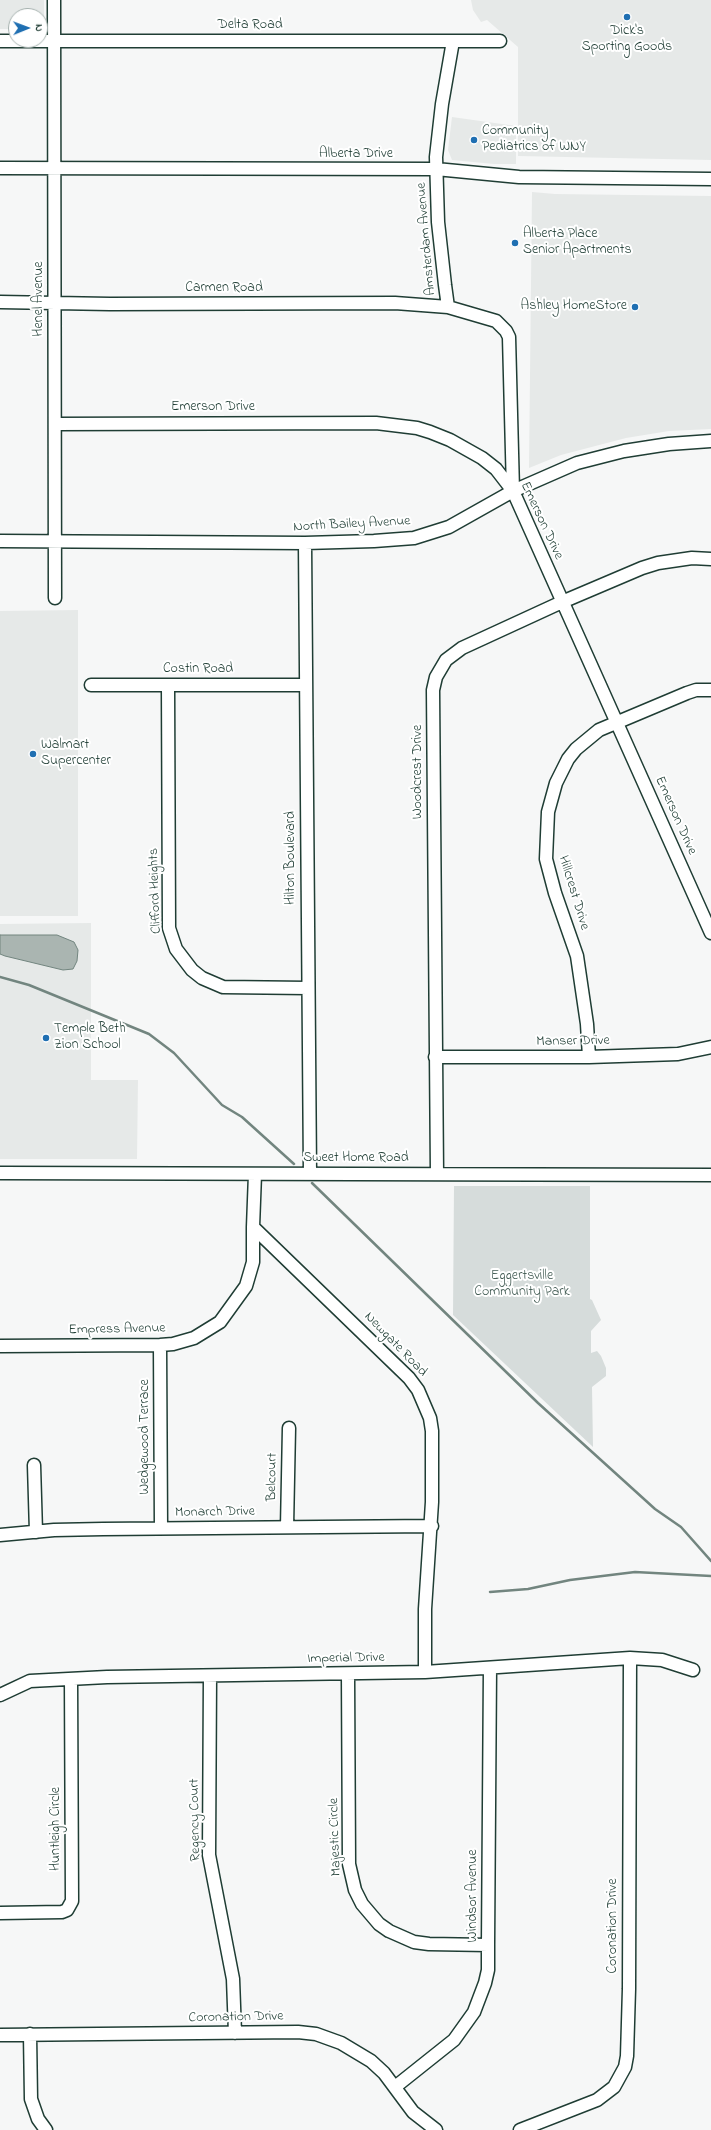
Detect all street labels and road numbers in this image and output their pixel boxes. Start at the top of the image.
street label: Delta Road [217,18,283,34]
street label: Alberta Drive [319,147,393,163]
street label: Amsterdam Avenue [414,182,440,296]
street label: Henel Avenue [32,261,48,337]
street label: Carmen Road [185,281,263,297]
street label: Emerson Drive [171,400,255,416]
street label: Emerson Drive [516,479,566,563]
street label: North Bailey Avenue [293,514,411,536]
street label: Costin Road [163,662,233,678]
street label: Woodcrest Drive [411,725,427,819]
street label: Emerson Drive [650,774,700,858]
street label: Hilton Boulevard [284,811,300,905]
street label: Clifford Heights [146,848,166,934]
street label: Hillcrest Drive [554,854,592,932]
street label: Manser Drive [536,1033,610,1051]
street label: Sweet Home Road [303,1151,409,1167]
street label: Newgate Road [360,1309,430,1381]
street label: Empress Avenue [68,1321,166,1339]
street label: Wedgewood Terrace [138,1379,154,1495]
street label: Belcourt [264,1453,282,1501]
street label: Monarch Drive [175,1504,255,1522]
street label: Imperial Drive [307,1650,385,1668]
street label: Regency Court [187,1778,205,1862]
street label: Huntleigh Circle [49,1787,65,1871]
street label: Majestic Circle [326,1797,346,1877]
street label: Windsor Avenue [466,1850,482,1942]
street label: Coronation Drive [606,1878,622,1974]
street label: Coronation Drive [188,2009,284,2027]

